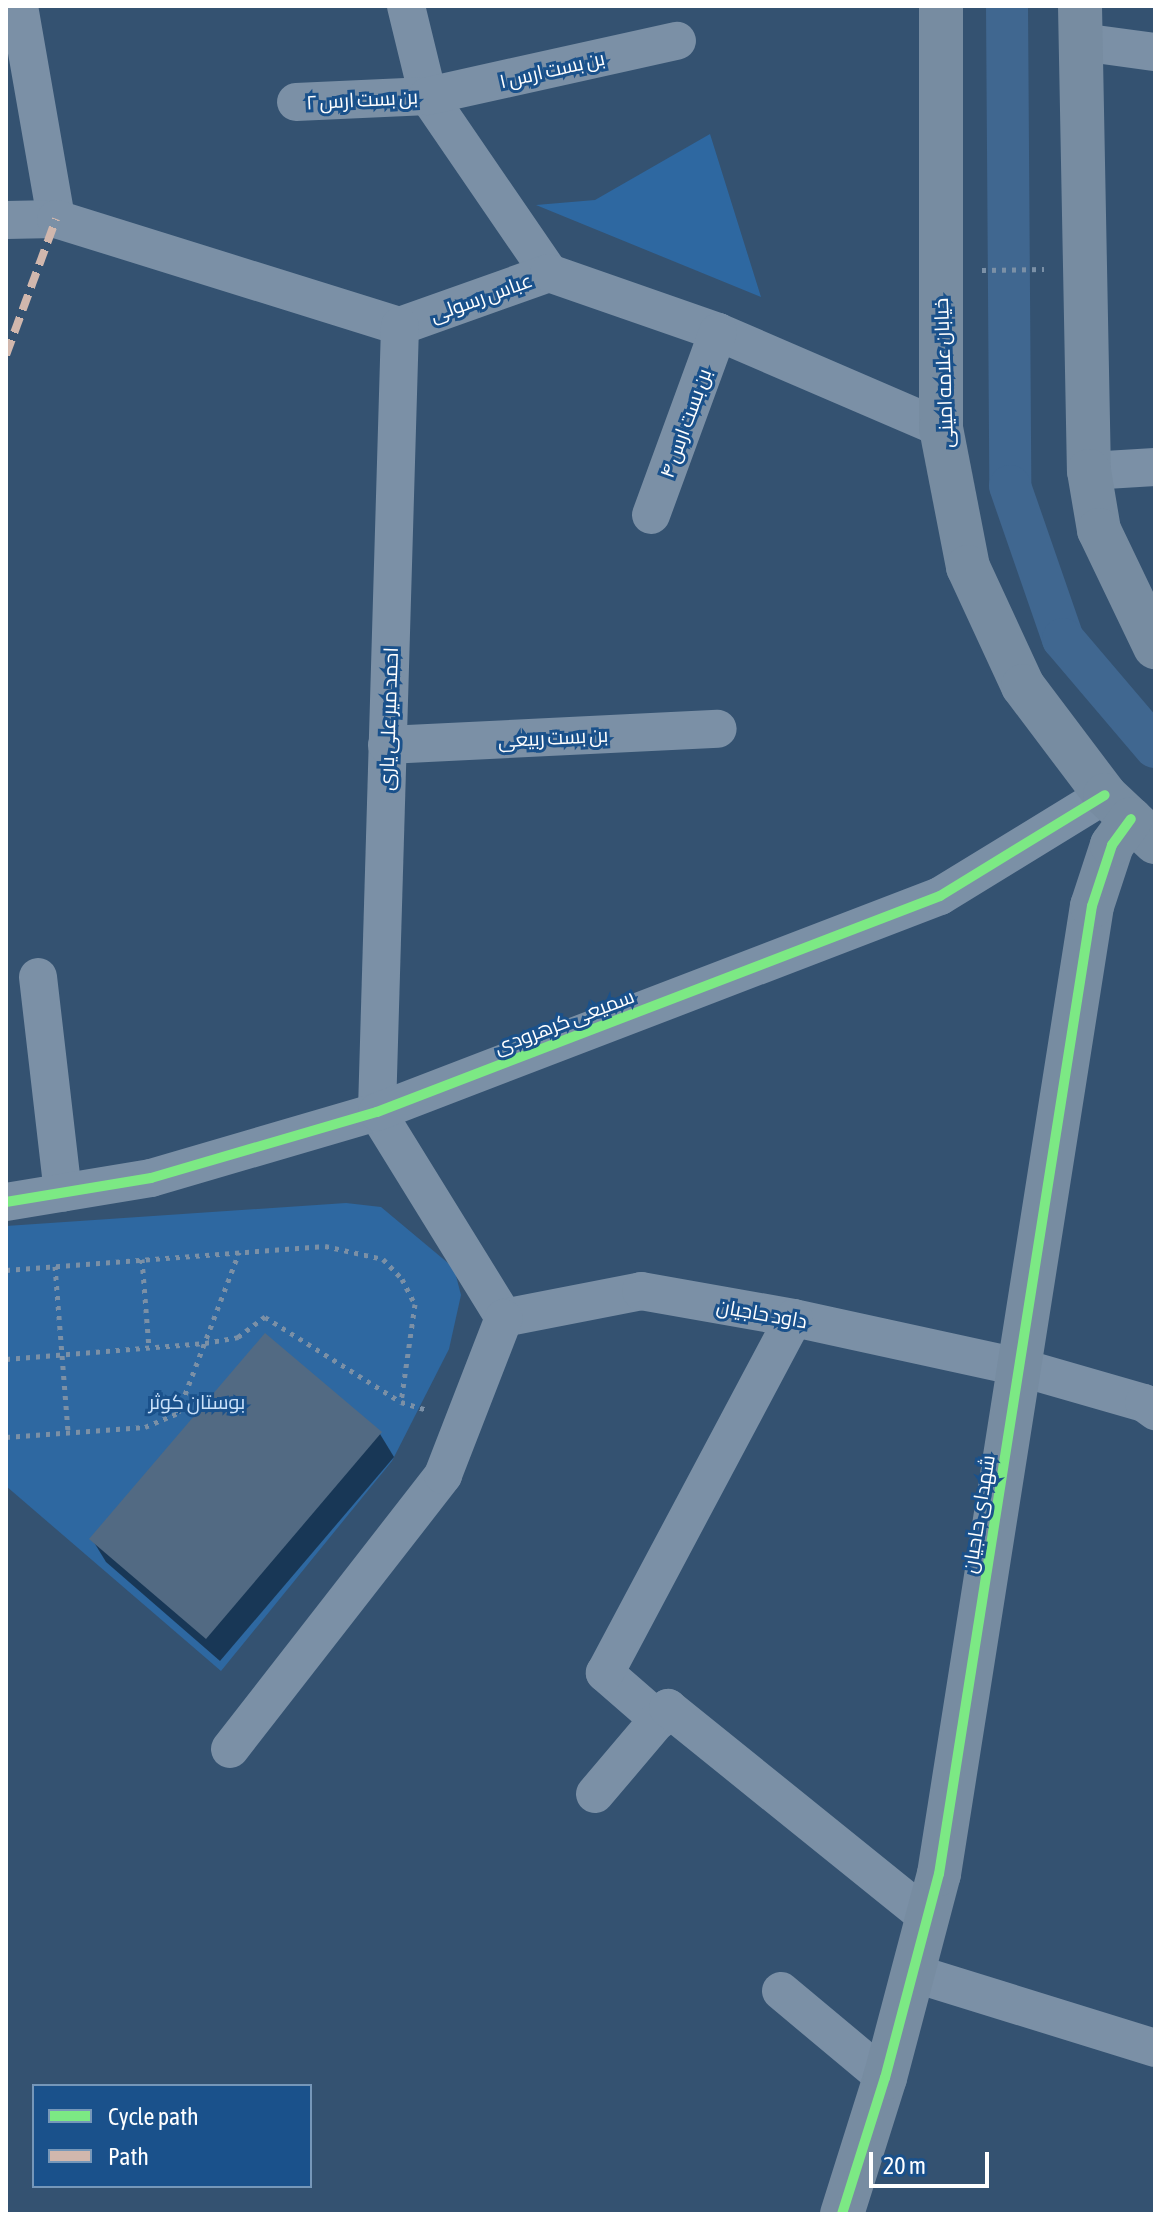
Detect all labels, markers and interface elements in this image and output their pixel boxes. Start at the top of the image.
street label: بن بست ارس ۱ [497,45,607,93]
street label: بن بست ارس ۲ [306,84,418,114]
street label: عباس رسولی [427,267,535,327]
street label: خیابان علامه امینی [928,298,958,448]
street label: بن بست ارس ۴ [654,365,716,481]
street label: احمد میر علی یاری [373,647,403,791]
street label: بن بست ربیعی [497,722,609,752]
street label: سمیعی کرهرودی [491,983,637,1059]
street label: داود حاجیان [715,1293,809,1333]
park label: بوستان کوثر [149,1389,245,1413]
street label: شهدای حاجیان [957,1453,999,1575]
legend [32,2084,312,2188]
text: Cycle path [108,2103,199,2130]
scale bar [873,2136,993,2186]
text: Path [108,2143,149,2170]
text: 20 m [883,2152,926,2179]

